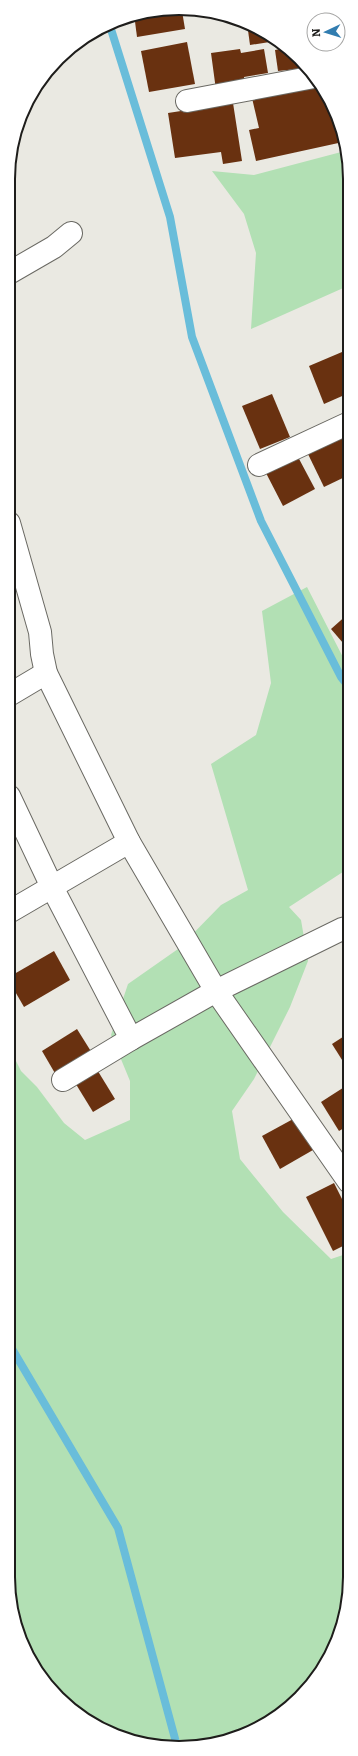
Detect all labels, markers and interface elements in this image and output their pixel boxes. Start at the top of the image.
north arrow [306,12,346,52]
text: N [310,27,323,37]

